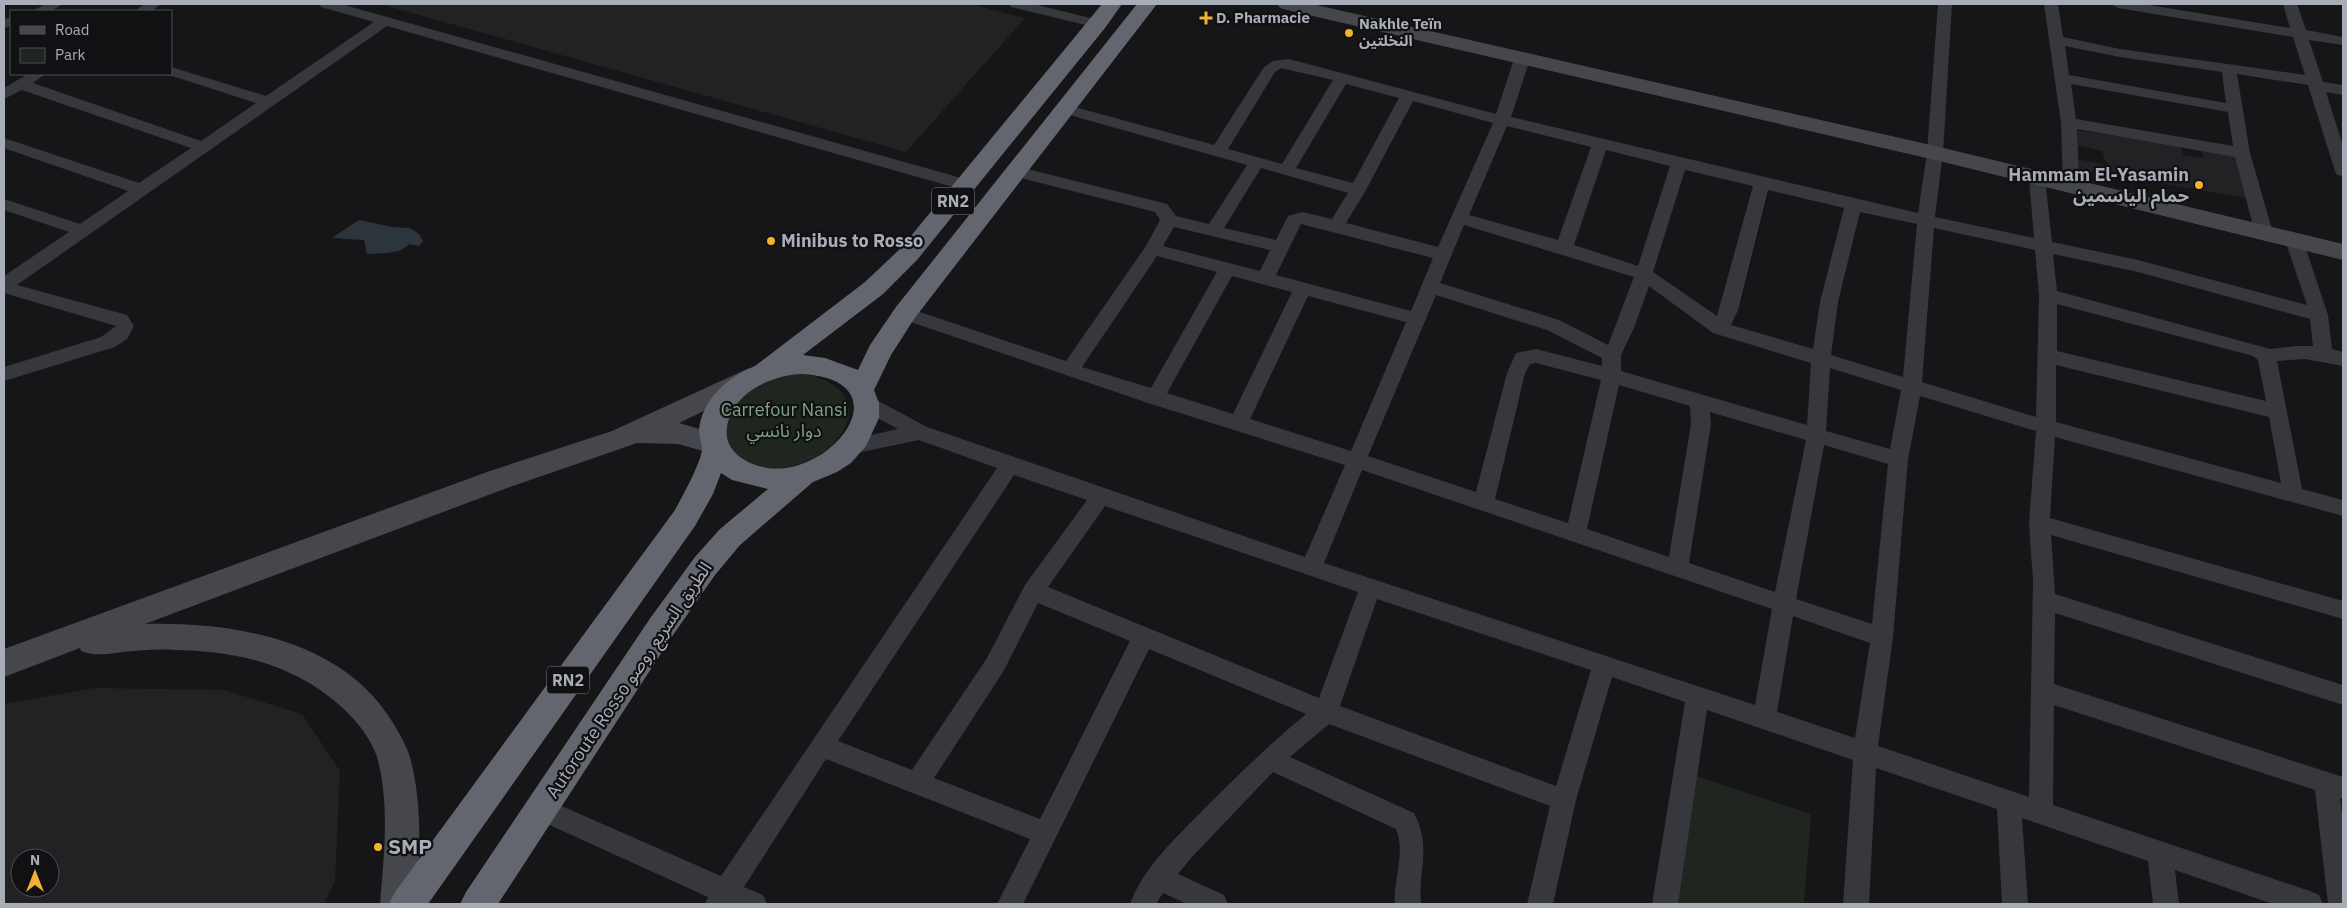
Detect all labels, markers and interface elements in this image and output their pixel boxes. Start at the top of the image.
place label: D. Pharmacie [1216,8,1310,27]
legend [10,10,172,75]
marker: D. Pharmacie [1200,12,1212,24]
place label: Nakhle Teïn النخلتين [1359,14,1442,50]
text: Road [55,20,90,39]
marker: Nakhle Teïn النخلتين [1343,27,1355,39]
text: Park [55,45,85,64]
place label: Hammam El-Yasamin حمام الياسمين [2008,163,2189,209]
marker: Hammam El-Yasamin حمام الياسمين [2193,179,2205,191]
road number: RN2 [932,188,974,215]
place label: Minibus to Rosso [781,229,923,252]
marker: Minibus to Rosso [765,235,777,247]
park label: Carrefour Nansi دوار نانسي [721,398,847,444]
street label: Autoroute Rosso الطريق السريع روصو [541,557,719,804]
road number: RN2 [547,666,589,694]
place label: SMP [388,832,432,860]
marker: SMP [372,841,384,853]
north arrow [10,848,60,898]
text: N [30,851,40,869]

